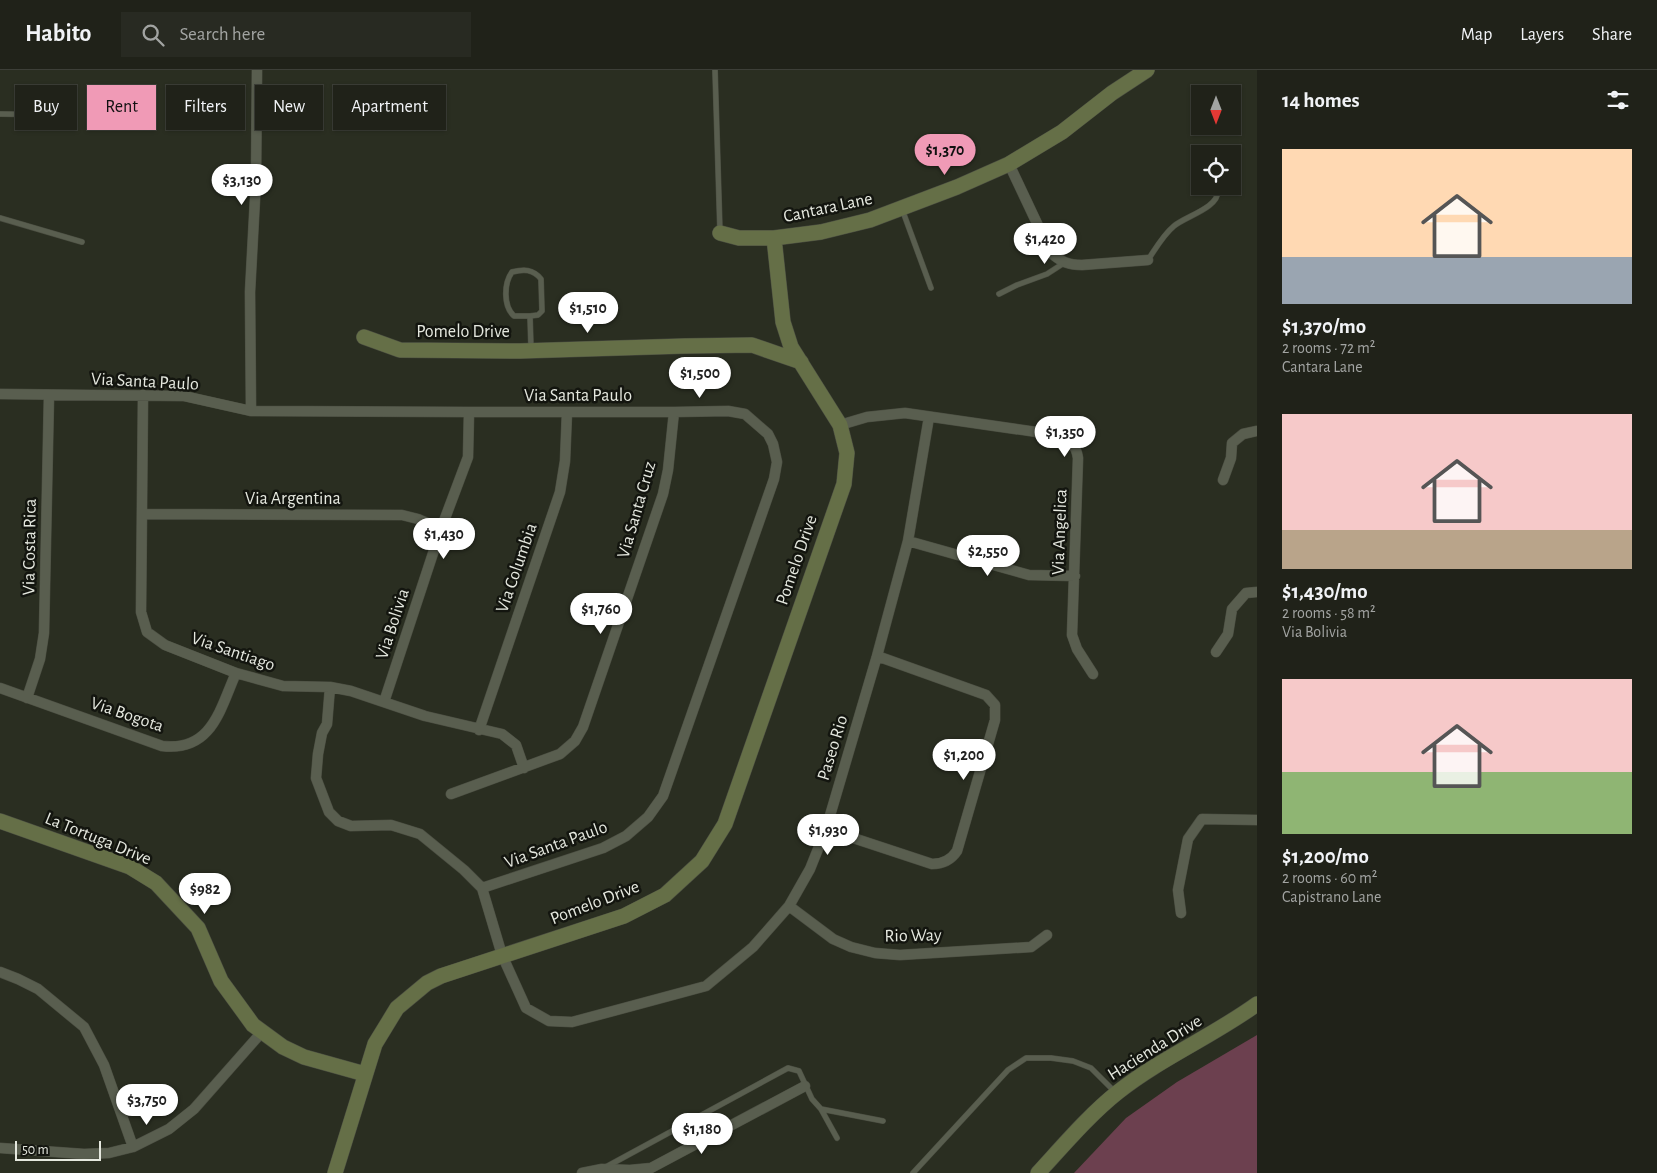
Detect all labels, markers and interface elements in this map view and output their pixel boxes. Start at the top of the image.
search box [121,12,471,57]
icon: search [139,21,167,49]
text: Habito [25,22,91,46]
text: Search here [179,25,265,44]
text: Map [1461,26,1492,44]
text: Layers [1520,26,1564,44]
text: Share [1592,26,1632,44]
chip: Buy [15,85,77,130]
chip: Rent [87,85,156,130]
chip: Filters [166,85,245,130]
chip: New [255,85,323,130]
chip: Apartment [333,85,446,130]
north arrow [1191,85,1241,135]
map controls [1191,85,1241,195]
icon: filters [1604,86,1632,114]
text: 14 homes [1282,90,1360,111]
pin: $1,370 [904,134,986,176]
text: $1,370 [926,142,964,158]
button: locate [1191,145,1241,195]
pin: $3,130 [201,164,283,206]
text: $3,130 [223,172,261,188]
icon: home [1412,181,1502,271]
street label: Cantara Lane [782,190,874,226]
pin: $1,420 [1004,222,1086,265]
text: $1,420 [1025,231,1065,247]
pin: $1,510 [547,292,629,334]
text: $1,510 [569,300,607,316]
text: $1,370/mo [1282,316,1366,337]
street label: Pomelo Drive [416,323,510,341]
text: 2 rooms · 72 m² [1282,340,1375,356]
pin: $1,500 [659,356,741,399]
text: Cantara Lane [1282,359,1363,375]
text: $1,500 [680,365,720,381]
street label: Via Santa Paulo [91,370,200,394]
street label: Via Santa Paulo [524,387,632,405]
pin: $1,350 [1024,416,1106,458]
text: $1,350 [1046,424,1084,440]
icon: home [1412,446,1502,536]
street label: Via Santa Cruz [615,460,659,560]
street label: Via Angelica [1050,489,1070,575]
street label: Via Argentina [245,490,341,508]
street label: Via Costa Rica [20,498,40,596]
street label: Pomelo Drive [773,513,821,607]
pin: $1,430 [403,518,485,560]
street label: Via Columbia [493,521,541,615]
text: $1,430 [424,526,464,542]
pin: $2,550 [947,534,1029,577]
text: $2,550 [968,543,1008,559]
text: $1,430/mo [1282,581,1368,602]
street label: Via Bolivia [373,586,413,662]
pin: $1,760 [560,592,642,635]
text: $1,760 [581,601,621,617]
text: 2 rooms · 58 m² [1282,605,1376,621]
text: Via Bolivia [1282,624,1347,640]
street label: Via Santiago [189,629,277,675]
street label: Via Bogota [88,694,166,736]
icon: home [1412,711,1502,801]
street label: Paseo Rio [815,713,851,783]
pin: $1,200 [923,738,1005,781]
text: $1,200 [944,747,984,763]
street label: La Tortuga Drive [42,809,154,869]
pin: $1,930 [787,814,869,856]
street label: Via Santa Paulo [502,818,610,872]
text: $1,930 [808,822,848,838]
text: $1,200/mo [1282,846,1369,867]
text: 2 rooms · 60 m² [1282,870,1377,886]
pin: $982 [175,872,235,915]
street label: Pomelo Drive [548,878,642,928]
text: $982 [190,881,220,897]
text: Capistrano Lane [1282,889,1381,905]
street label: Rio Way [884,926,942,945]
street label: Hacienda Drive [1105,1012,1205,1084]
pin: $3,750 [106,1084,188,1126]
text: $3,750 [127,1092,167,1108]
pin: $1,180 [661,1112,743,1155]
text: $1,180 [683,1121,721,1137]
scale bar [15,1138,101,1161]
text: 50 m [22,1143,49,1157]

